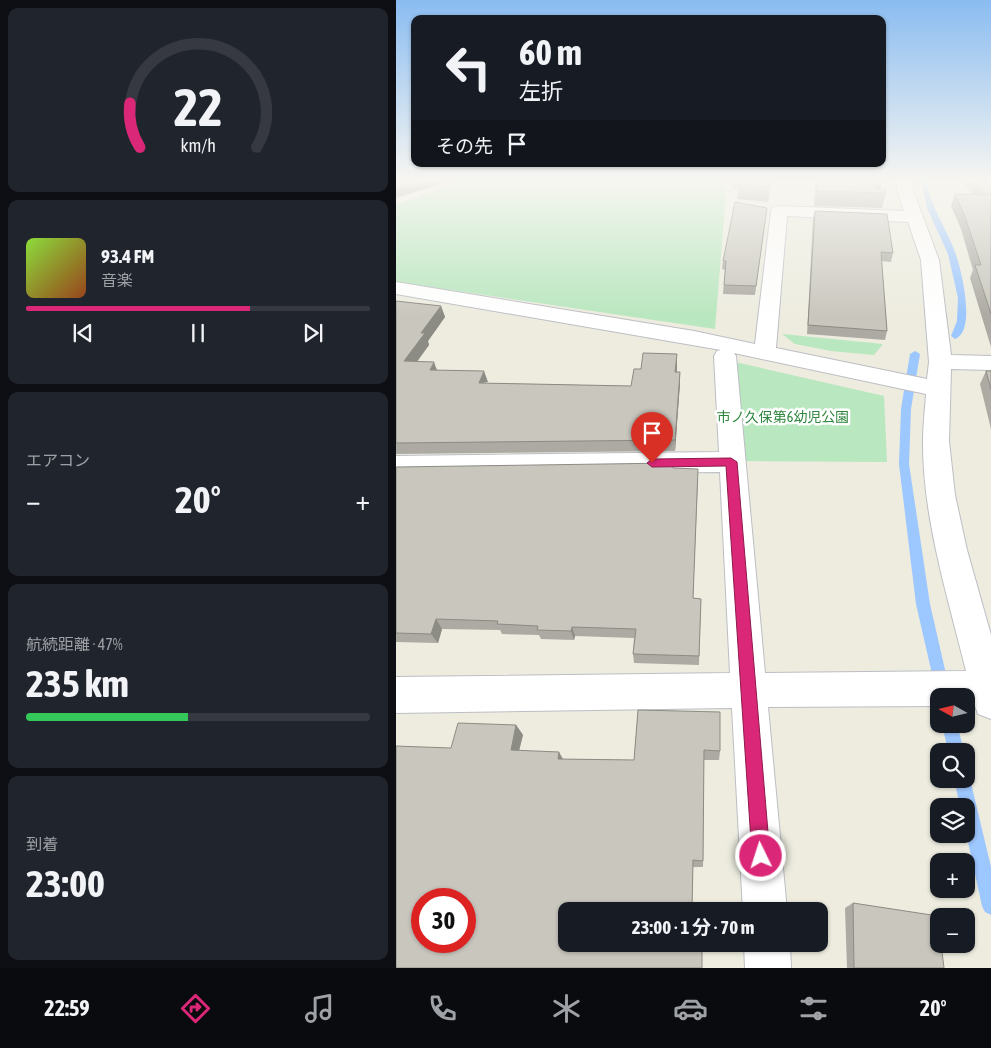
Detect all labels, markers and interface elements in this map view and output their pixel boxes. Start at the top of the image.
text: 60 m [519,32,582,72]
icon: left [436,35,501,100]
text: 22 [174,77,222,137]
text: 左折 [519,78,563,104]
icon: arrive [503,130,531,158]
text: km/h [180,135,216,156]
text: その先 [436,135,493,157]
text: 93.4 FM [101,245,154,267]
text: 音楽 [101,271,133,289]
icon: previous [69,319,97,347]
icon: pause [184,319,212,347]
icon: next [299,319,327,347]
park label: 市ノ久保第6幼児公園 [717,409,849,425]
pin [631,412,673,463]
icon: arrive [638,419,666,447]
text: エアコン [26,451,90,469]
text: 20° [175,478,221,521]
text: − [26,484,41,516]
text: + [355,484,370,516]
text: 航続距離 · 47% [26,635,123,653]
text: 235 km [26,662,129,705]
north arrow [930,688,975,732]
map controls [930,688,975,953]
button: search [930,743,975,788]
button: layers [930,798,975,843]
position arrow [734,829,786,881]
text: 到着 [26,835,58,853]
button: + [930,853,975,898]
text: 23:00 [26,862,105,905]
speed limit sign: 30 [411,888,476,953]
button: − [930,908,975,953]
text: 23:00 · 1 分 · 70 m [632,916,754,938]
icon: directions [178,991,213,1026]
icon: music [302,991,337,1026]
icon: phone [425,991,460,1026]
icon: climate [549,991,584,1026]
icon: car [673,991,708,1026]
icon: filters [796,991,831,1026]
text: 22:59 [44,995,90,1021]
text: 20° [920,995,947,1021]

